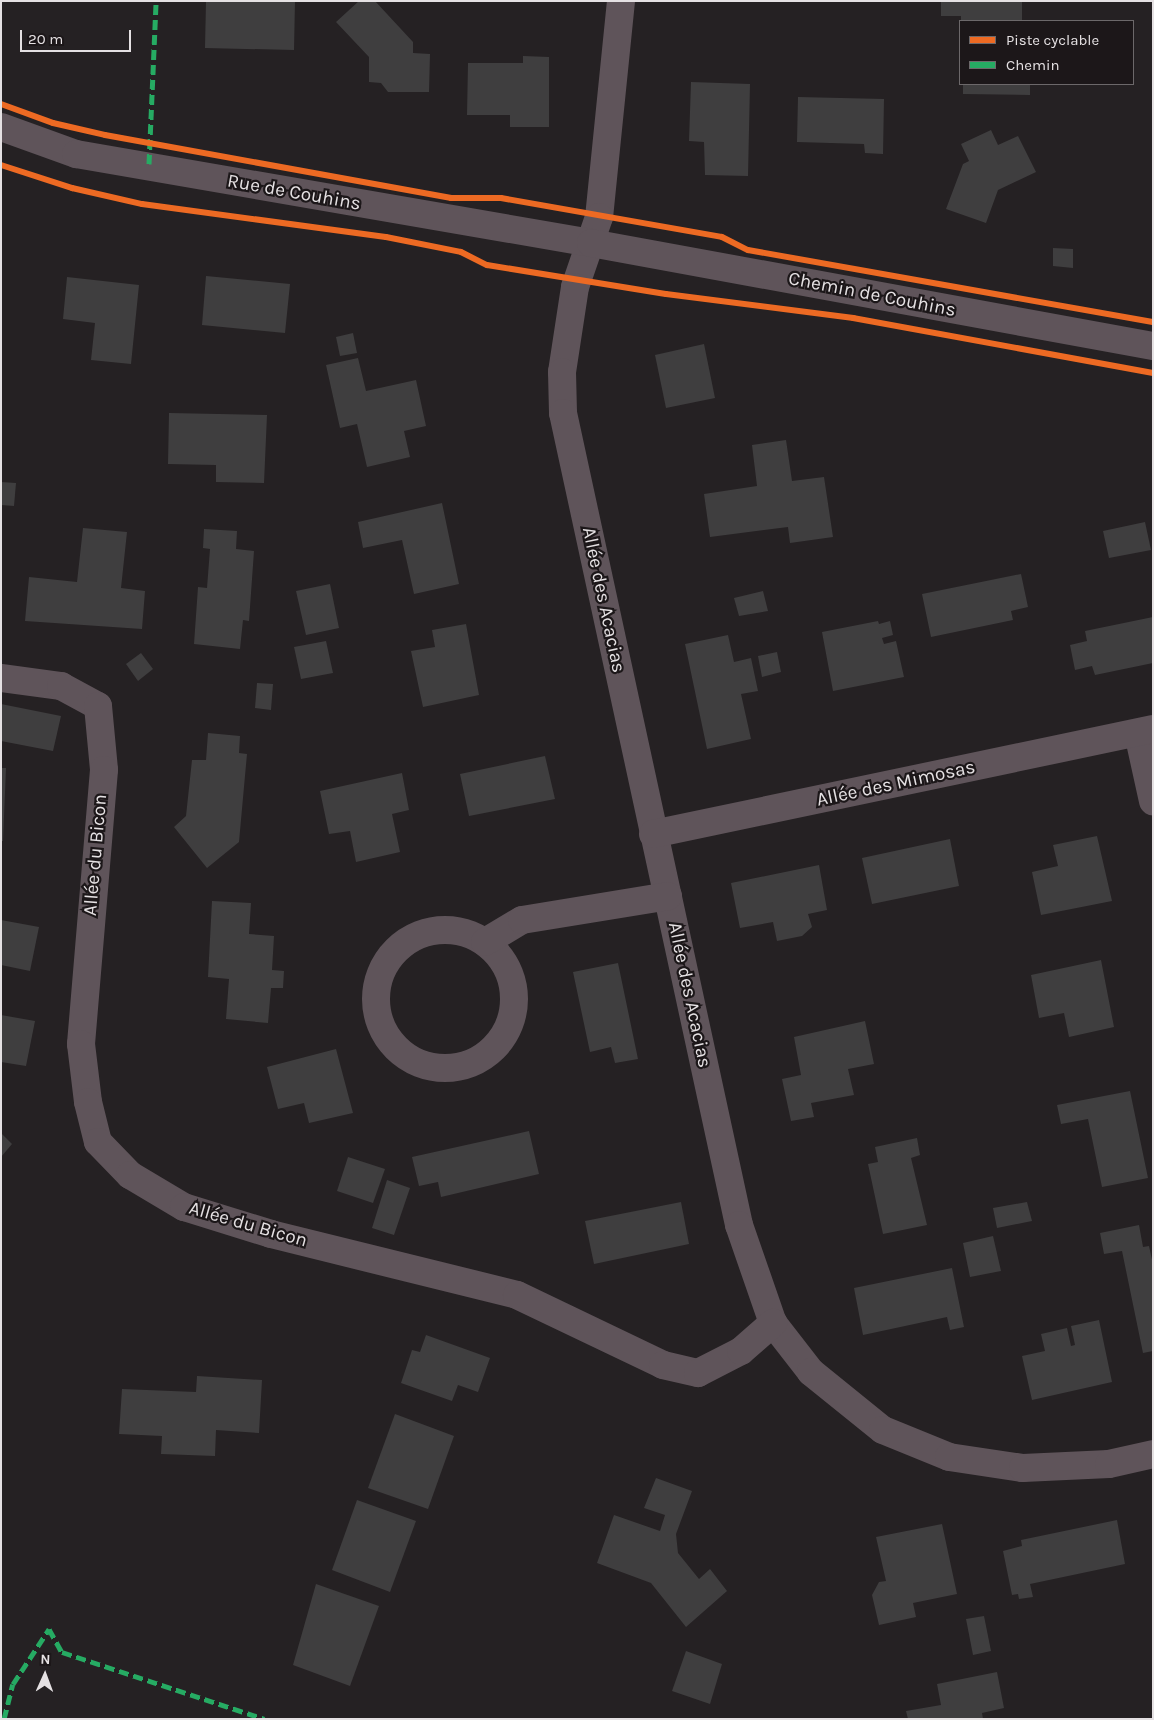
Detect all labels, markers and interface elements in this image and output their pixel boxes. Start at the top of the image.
scale bar [22,20,134,52]
legend [959,20,1134,85]
text: 20 m [28,30,63,48]
text: Piste cyclable [1006,31,1099,49]
text: Chemin [1006,56,1060,74]
street label: Rue de Couhins [226,170,362,216]
street label: Chemin de Couhins [786,268,958,322]
street label: Allée des Acacias [576,525,630,675]
street label: Allée des Mimosas [815,756,977,812]
street label: Allée du Bicon [79,793,113,917]
street label: Allée des Acacias [662,920,716,1070]
street label: Allée du Bicon [186,1197,310,1253]
north arrow [20,1650,70,1700]
text: N [40,1651,51,1668]

